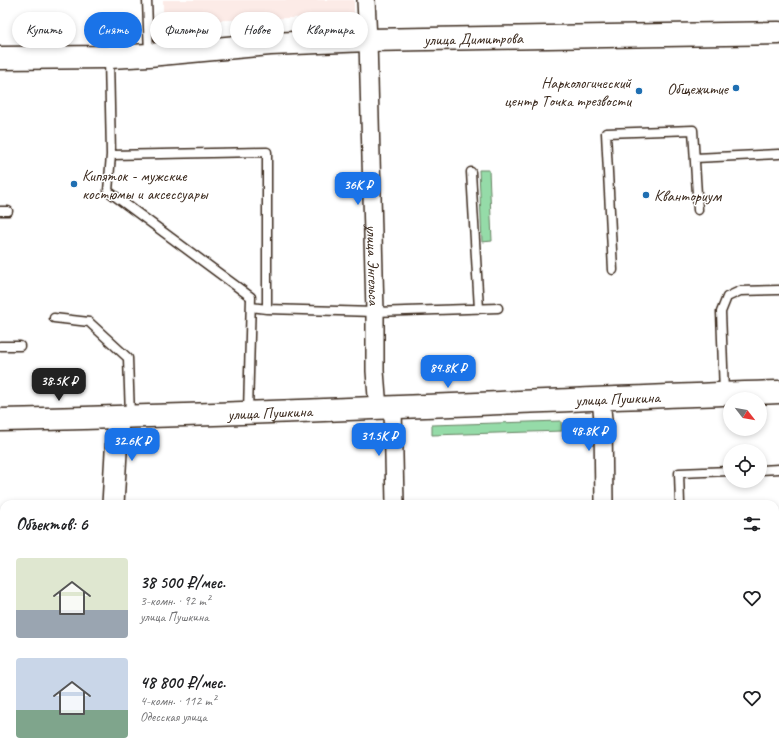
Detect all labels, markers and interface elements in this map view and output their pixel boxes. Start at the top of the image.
chip: Купить [12,12,76,48]
chip: Снять [84,12,142,48]
chip: Фильтры [150,12,222,48]
chip: Новое [230,12,284,48]
chip: Квартира [292,12,368,48]
street label: улица Димитрова [423,28,524,50]
place label: Наркологический центр Точка трезвости [504,73,632,111]
place label: Общежитие [667,79,730,99]
marker: Общежитие [731,83,741,93]
marker: Наркологический центр Точка трезвости [634,86,644,96]
place label: Кипяток - мужские костюмы и аксессуары [82,166,209,204]
pin: 36K ₽ [330,172,386,206]
text: 36K ₽ [344,177,372,193]
marker: Кипяток - мужские костюмы и аксессуары [69,179,79,189]
place label: Кванториум [654,186,723,206]
marker: Кванториум [641,190,651,200]
street label: улица Энгельса [362,223,384,307]
pin: 84.8K ₽ [411,355,485,389]
text: 84.8K ₽ [430,360,466,376]
pin: 38.5K ₽ [22,368,96,402]
text: 38.5K ₽ [41,373,77,389]
street label: улица Пушкина [574,387,662,411]
north arrow [723,392,767,436]
map controls [723,392,767,488]
street label: улица Пушкина [226,402,314,425]
pin: 48.8K ₽ [552,418,626,452]
pin: 31.5K ₽ [342,423,416,457]
text: 48.8K ₽ [571,423,607,439]
pin: 32.6K ₽ [95,428,169,462]
text: 31.5K ₽ [361,428,397,444]
text: 32.6K ₽ [114,433,150,449]
button: locate [723,444,767,488]
icon: filters [741,513,763,535]
text: Объектов: 6 [16,514,87,535]
text: 38 500 ₽/мес. [140,572,225,593]
icon: home [48,574,96,622]
icon: heart [741,587,763,609]
text: 3-комн. · 92 m² [140,593,210,609]
text: улица Пушкина [140,609,209,625]
text: 48 800 ₽/мес. [140,672,226,693]
icon: home [48,674,96,722]
icon: heart [741,687,763,709]
text: 4-комн. · 112 m² [140,693,216,709]
text: Одесская улица [140,709,207,725]

